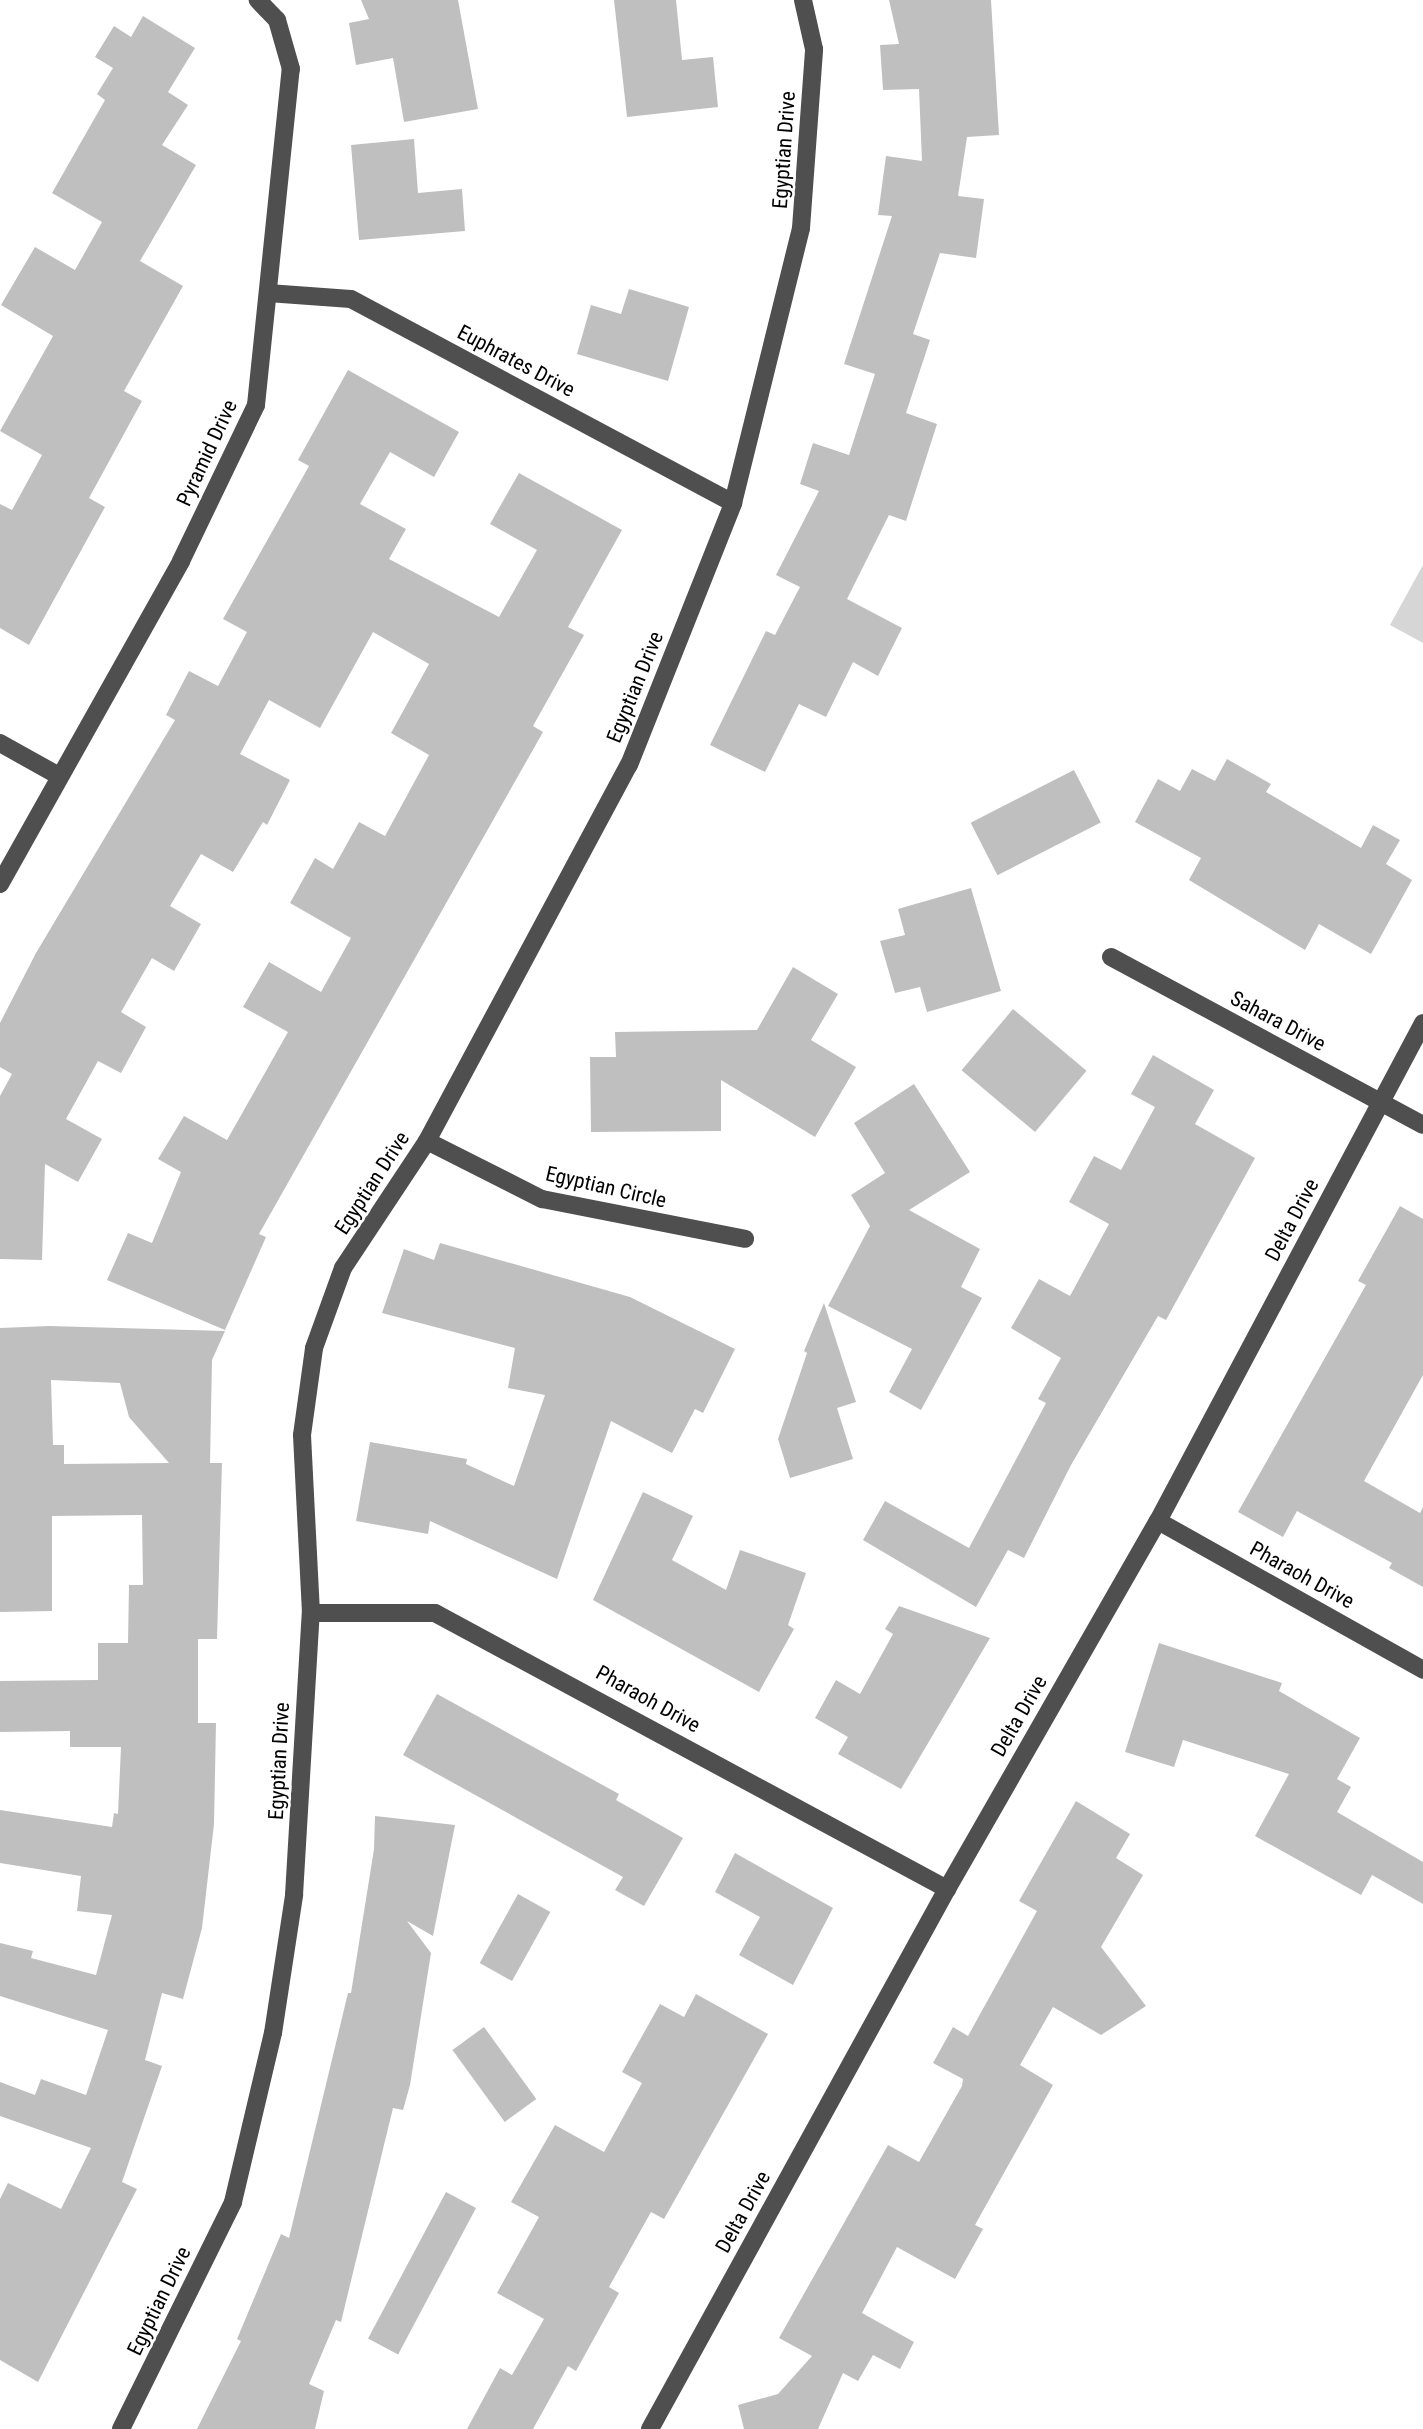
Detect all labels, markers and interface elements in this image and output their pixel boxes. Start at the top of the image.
street label: Egyptian Drive [767,90,801,210]
street label: Euphrates Drive [453,320,579,402]
street label: Pyramid Drive [171,396,243,510]
street label: Egyptian Drive [601,628,669,746]
street label: Sahara Drive [1226,985,1330,1057]
street label: Egyptian Drive [329,1127,415,1239]
street label: Egyptian Circle [543,1161,669,1213]
street label: Delta Drive [1260,1175,1324,1265]
street label: Pharaoh Drive [1245,1536,1359,1614]
street label: Pharaoh Drive [591,1660,705,1738]
street label: Delta Drive [986,1671,1052,1761]
street label: Egyptian Drive [263,1702,295,1820]
street label: Delta Drive [710,2167,776,2257]
street label: Egyptian Drive [122,2243,196,2359]

